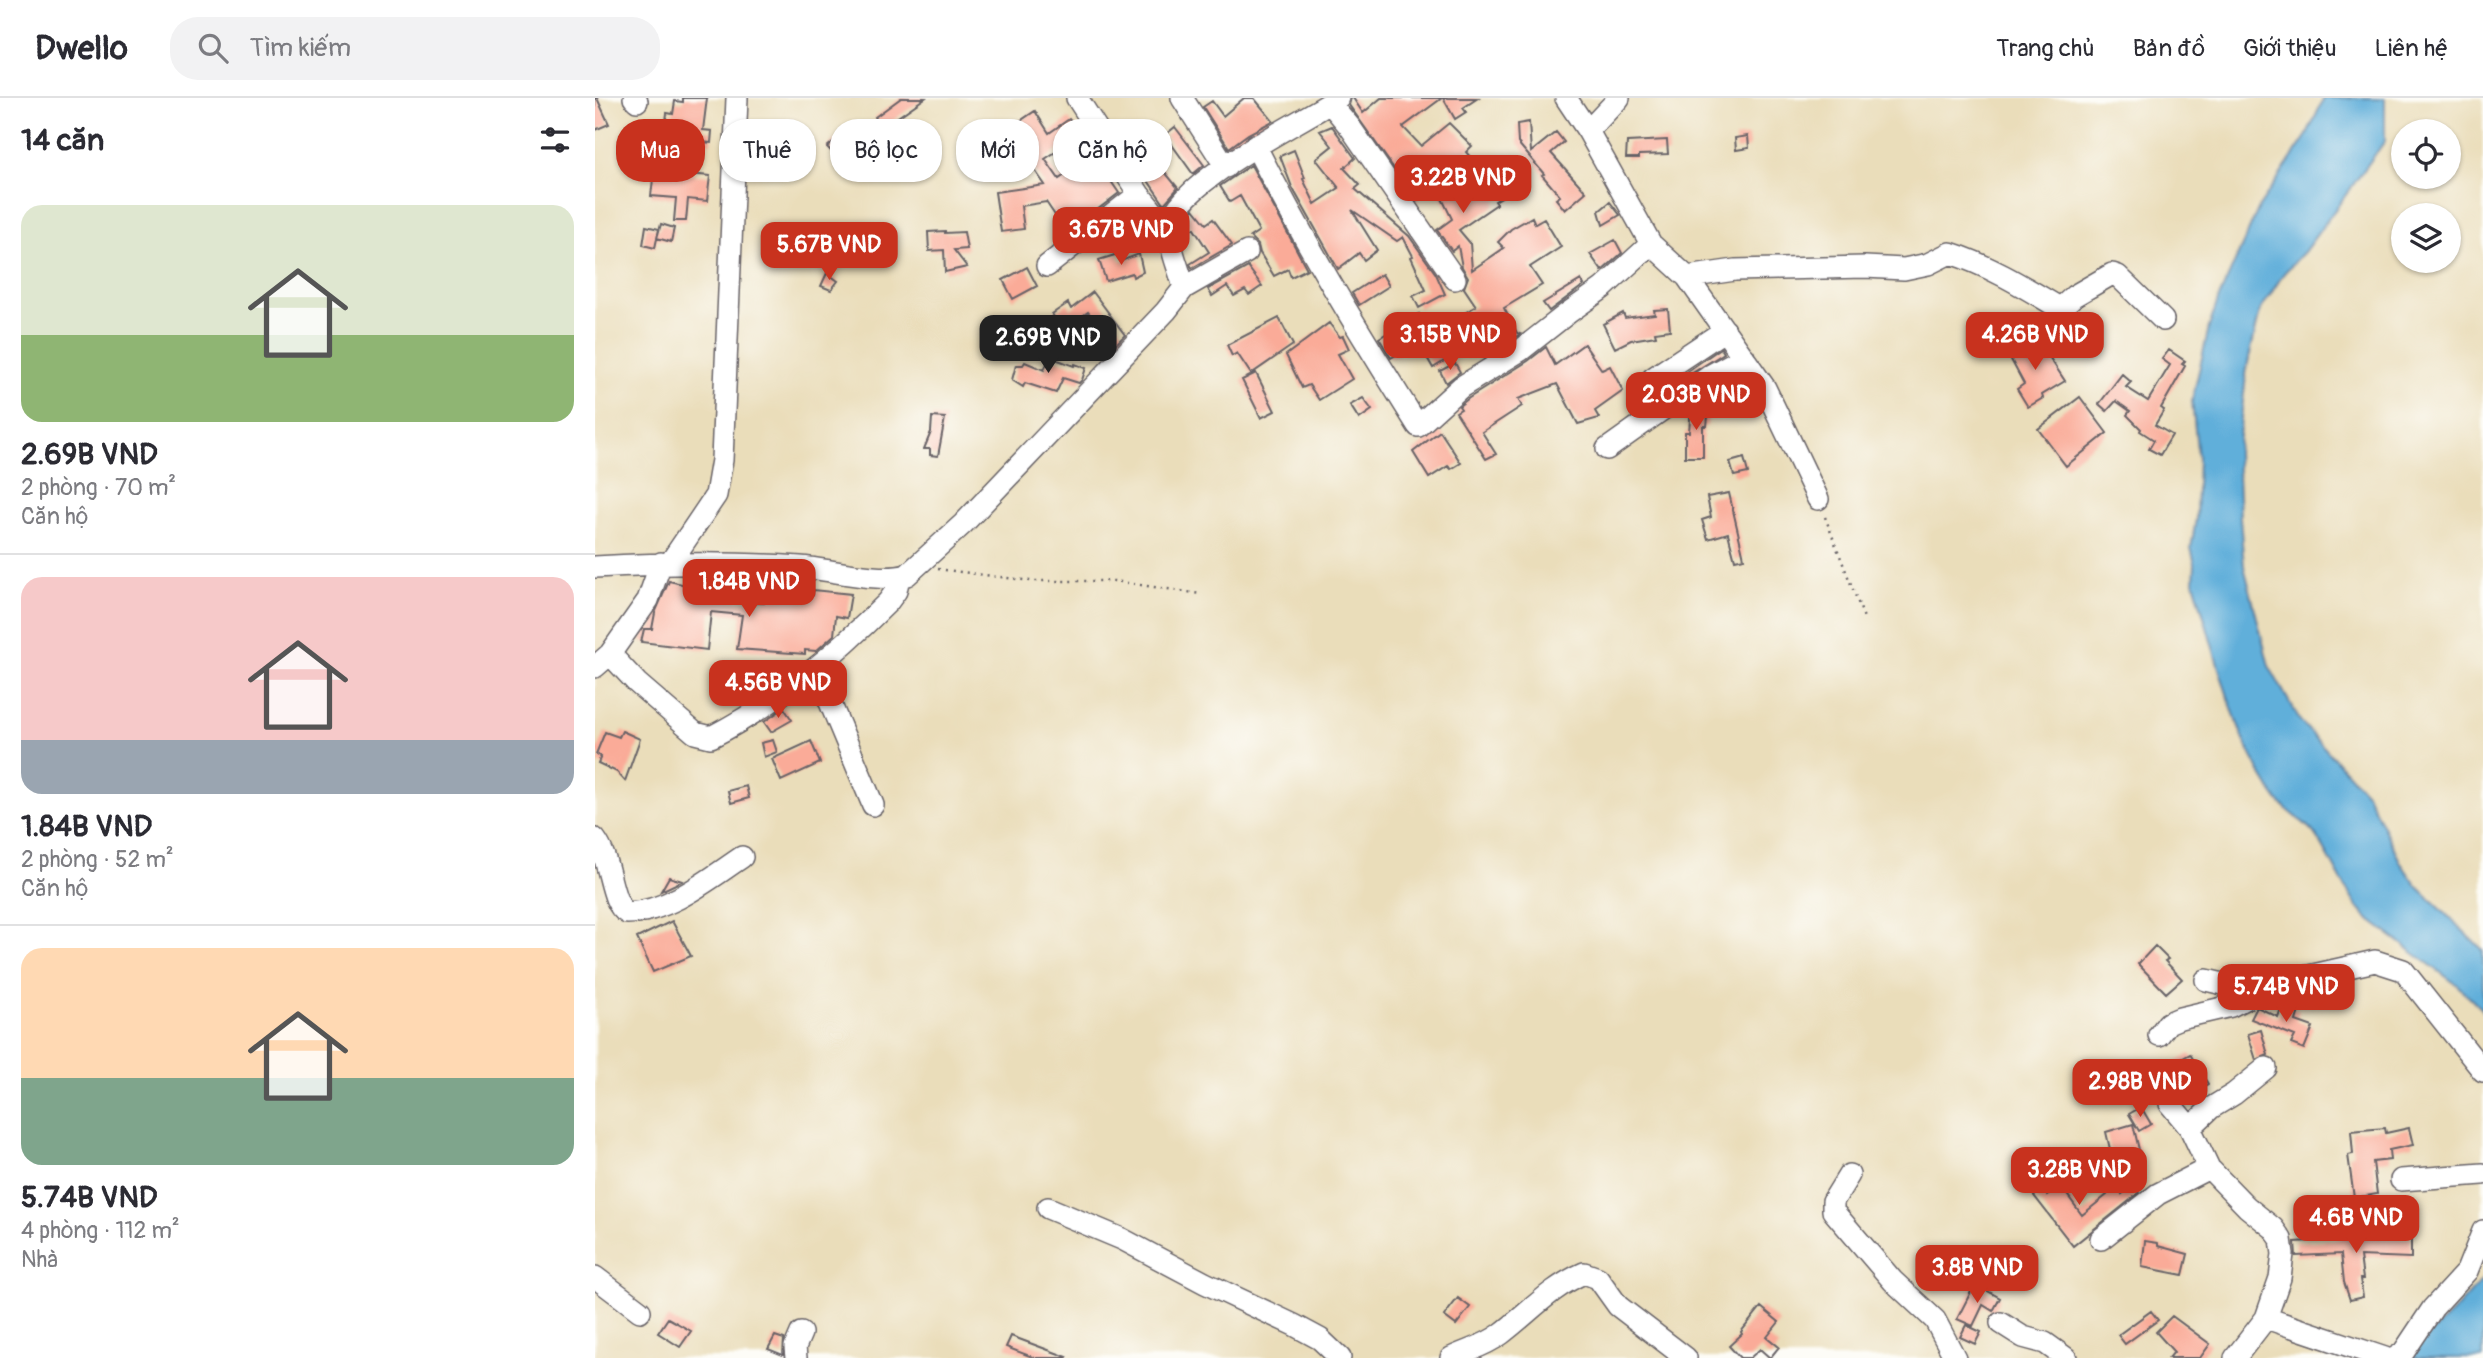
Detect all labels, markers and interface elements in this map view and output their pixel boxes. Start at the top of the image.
search box [170,17,660,80]
text: Dwello [35,28,128,69]
icon: search [194,29,232,67]
text: Tìm kiếm [250,32,351,64]
text: Trang chủ [1996,34,2095,63]
text: Bản đồ [2133,34,2205,63]
text: Giới thiệu [2243,34,2337,63]
text: Liên hệ [2375,34,2448,63]
chip: Mua [616,119,705,182]
chip: Thuê [719,119,816,182]
chip: Bộ lọc [830,119,942,182]
chip: Mới [956,119,1039,182]
chip: Căn hộ [1053,119,1172,182]
map controls [2391,119,2461,273]
button: locate [2391,119,2461,189]
icon: filters [536,121,574,159]
text: 14 căn [21,122,104,159]
pin: 3.22B VND [1383,156,1543,215]
text: 3.22B VND [1410,163,1516,192]
button: layers [2391,203,2461,273]
pin: 3.67B VND [1041,208,1201,267]
text: 3.67B VND [1069,215,1173,244]
pin: 5.67B VND [749,222,909,282]
text: 5.67B VND [777,230,881,259]
icon: home [235,250,361,376]
pin: 3.15B VND [1370,313,1530,372]
pin: 4.26B VND [1955,313,2115,372]
pin: 2.69B VND [968,316,1128,375]
text: 3.15B VND [1399,320,1501,349]
text: 4.26B VND [1982,320,2088,349]
text: 2.69B VND [996,323,1100,352]
pin: 2.03B VND [1616,372,1776,432]
text: 2.03B VND [1642,380,1750,409]
text: 2.69B VND [21,436,158,473]
text: 2 phòng · 70 m² [21,473,176,502]
text: Căn hộ [21,502,88,531]
pin: 1.84B VND [669,560,829,619]
text: 1.84B VND [699,567,799,596]
icon: home [235,622,361,748]
pin: 4.56B VND [698,660,858,720]
text: 4.56B VND [725,668,831,697]
text: 1.84B VND [21,808,152,845]
text: 2 phòng · 52 m² [21,845,174,874]
text: Căn hộ [21,874,88,903]
pin: 5.74B VND [2206,964,2366,1024]
text: 5.74B VND [2234,972,2338,1001]
icon: home [235,993,361,1119]
pin: 2.98B VND [2060,1060,2220,1119]
text: 2.98B VND [2088,1067,2192,1096]
pin: 3.28B VND [1999,1148,2159,1207]
text: 3.28B VND [2027,1155,2131,1184]
text: 5.74B VND [21,1179,158,1216]
pin: 4.6B VND [2284,1196,2428,1255]
text: 4.6B VND [2309,1203,2403,1232]
text: 4 phòng · 112 m² [21,1216,180,1245]
text: Nhà [21,1245,58,1274]
pin: 3.8B VND [1905,1246,2049,1305]
text: 3.8B VND [1931,1253,2023,1282]

